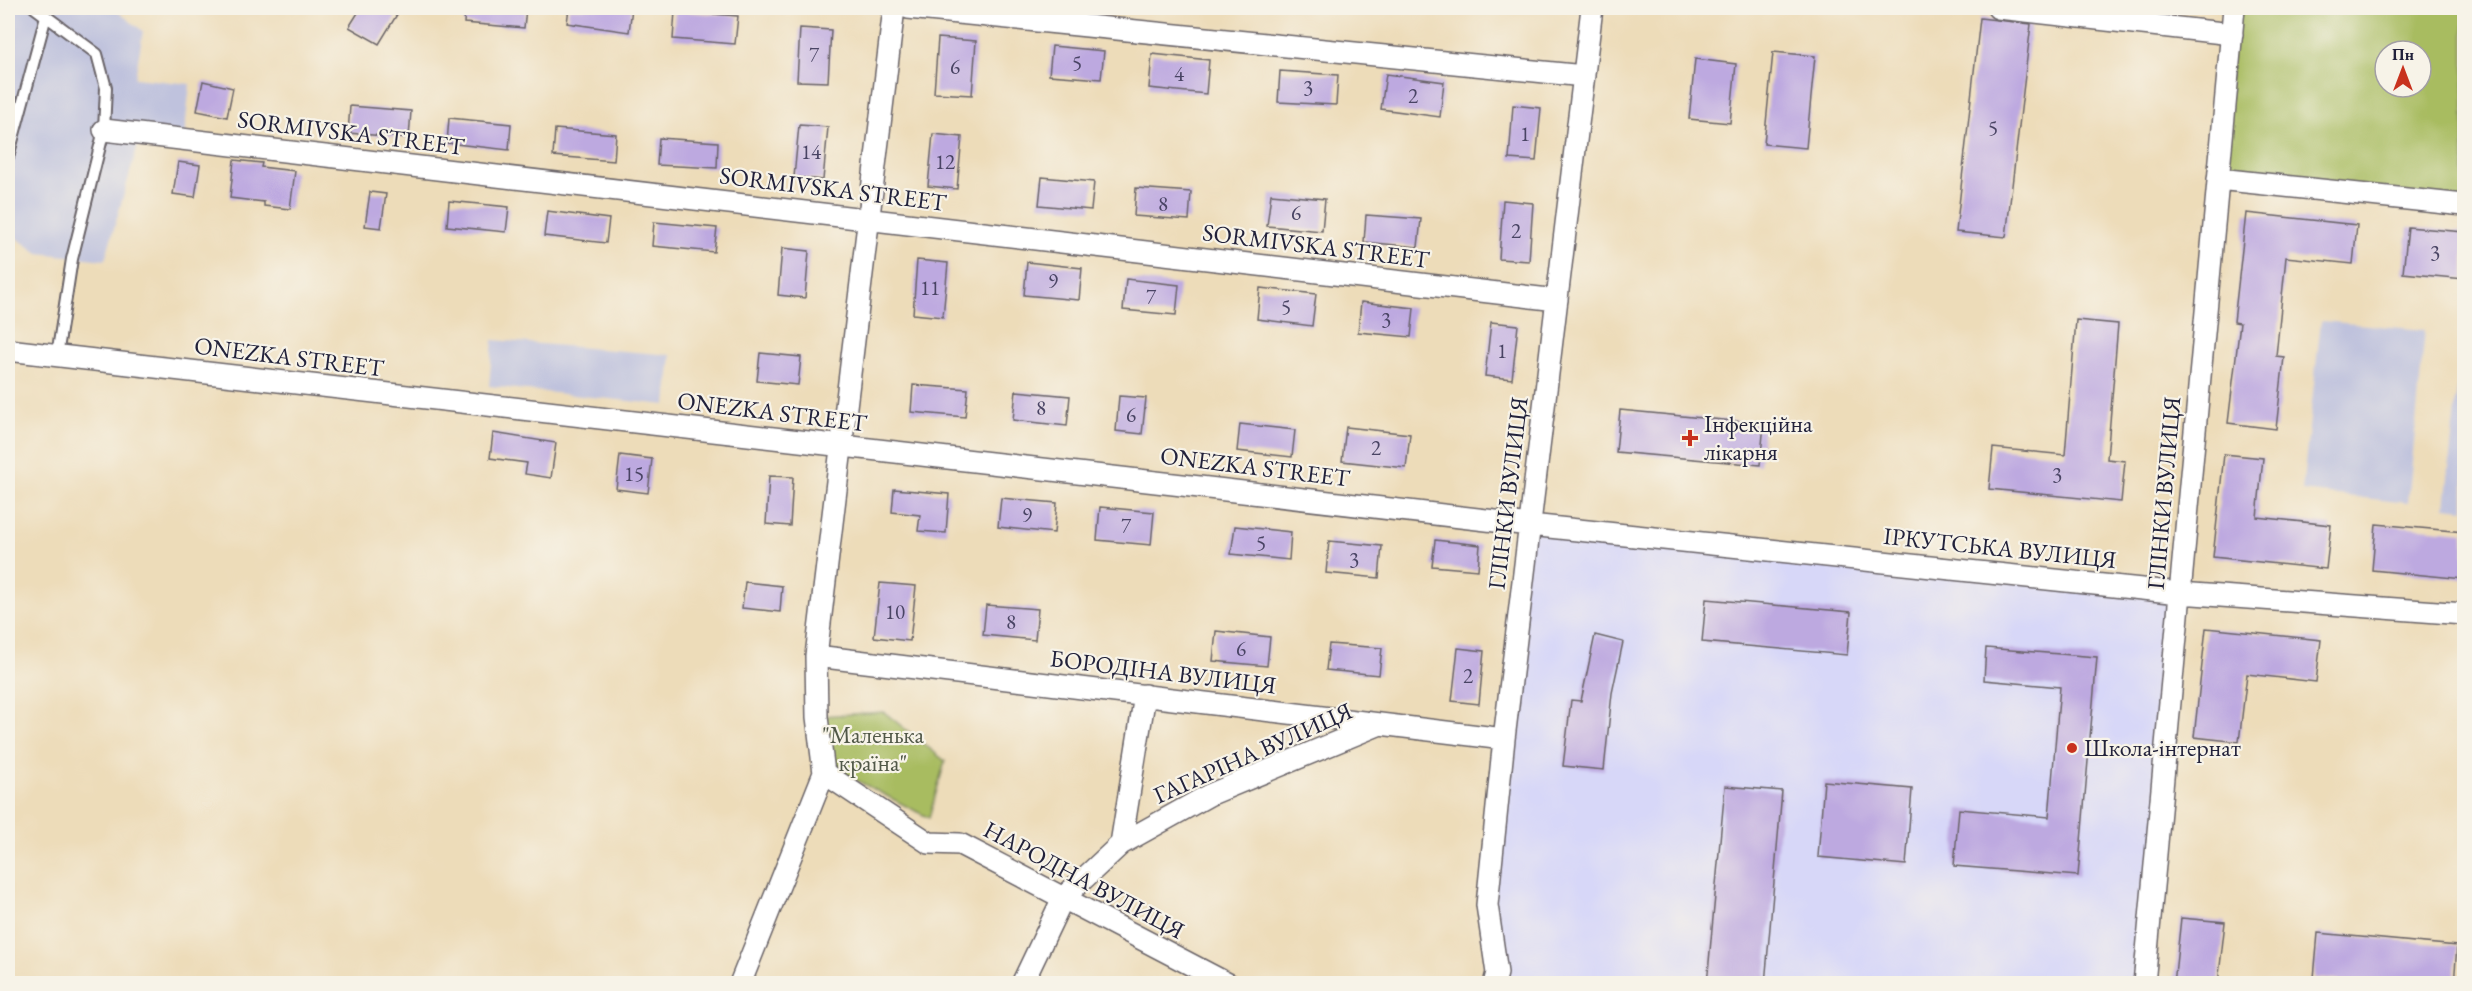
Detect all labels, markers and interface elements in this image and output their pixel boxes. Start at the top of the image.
north arrow [2373,39,2433,99]
house number: 7 [809,41,820,68]
text: Пн [2392,44,2414,65]
house number: 5 [1072,49,1082,76]
house number: 6 [950,53,960,80]
house number: 4 [1174,60,1185,87]
house number: 3 [1303,74,1313,101]
house number: 2 [1408,82,1418,109]
street label: SORMIVSKA STREET [236,103,467,162]
house number: 5 [1988,114,1998,141]
house number: 1 [1520,120,1530,147]
house number: 14 [801,138,822,165]
house number: 12 [935,148,955,175]
street label: SORMIVSKA STREET [718,159,949,218]
house number: 8 [1158,190,1168,217]
house number: 6 [1291,199,1301,226]
street label: SORMIVSKA STREET [1201,216,1432,275]
house number: 2 [1511,217,1521,244]
house number: 3 [2430,239,2440,266]
house number: 9 [1048,267,1058,294]
house number: 11 [920,274,940,301]
house number: 7 [1146,283,1157,310]
house number: 5 [1281,293,1291,320]
house number: 3 [1381,306,1391,333]
street label: ONEZKA STREET [193,330,386,384]
house number: 1 [1497,337,1507,364]
street label: ONEZKA STREET [676,385,869,439]
house number: 8 [1036,394,1046,421]
street label: ГЛІНКИ ВУЛИЦЯ [1480,395,1535,591]
street label: ГЛІНКИ ВУЛИЦЯ [2140,395,2187,591]
house number: 6 [1126,401,1136,428]
place label: Інфекційна лікарня [1704,408,1813,467]
marker: Інфекційна лікарня [1681,429,1699,447]
house number: 2 [1371,434,1381,461]
street label: ONEZKA STREET [1159,440,1352,494]
house number: 15 [624,460,644,487]
house number: 3 [2052,461,2062,488]
house number: 9 [1022,501,1032,528]
house number: 7 [1121,512,1132,539]
street label: ІРКУТСЬКА ВУЛИЦЯ [1882,520,2118,575]
house number: 5 [1256,529,1266,556]
house number: 3 [1349,546,1359,573]
house number: 10 [885,598,905,625]
house number: 8 [1006,608,1016,635]
house number: 6 [1236,635,1246,662]
street label: БОРОДІНА ВУЛИЦЯ [1048,642,1278,701]
house number: 2 [1463,662,1473,689]
street label: ГАГАРІНА ВУЛИЦЯ [1148,695,1357,810]
park label: "Маленька країна" [822,719,924,778]
place label: Школа-інтернат [2084,732,2241,763]
marker: Школа-інтернат [2065,741,2079,755]
street label: НАРОДНА ВУЛИЦЯ [978,813,1190,946]

